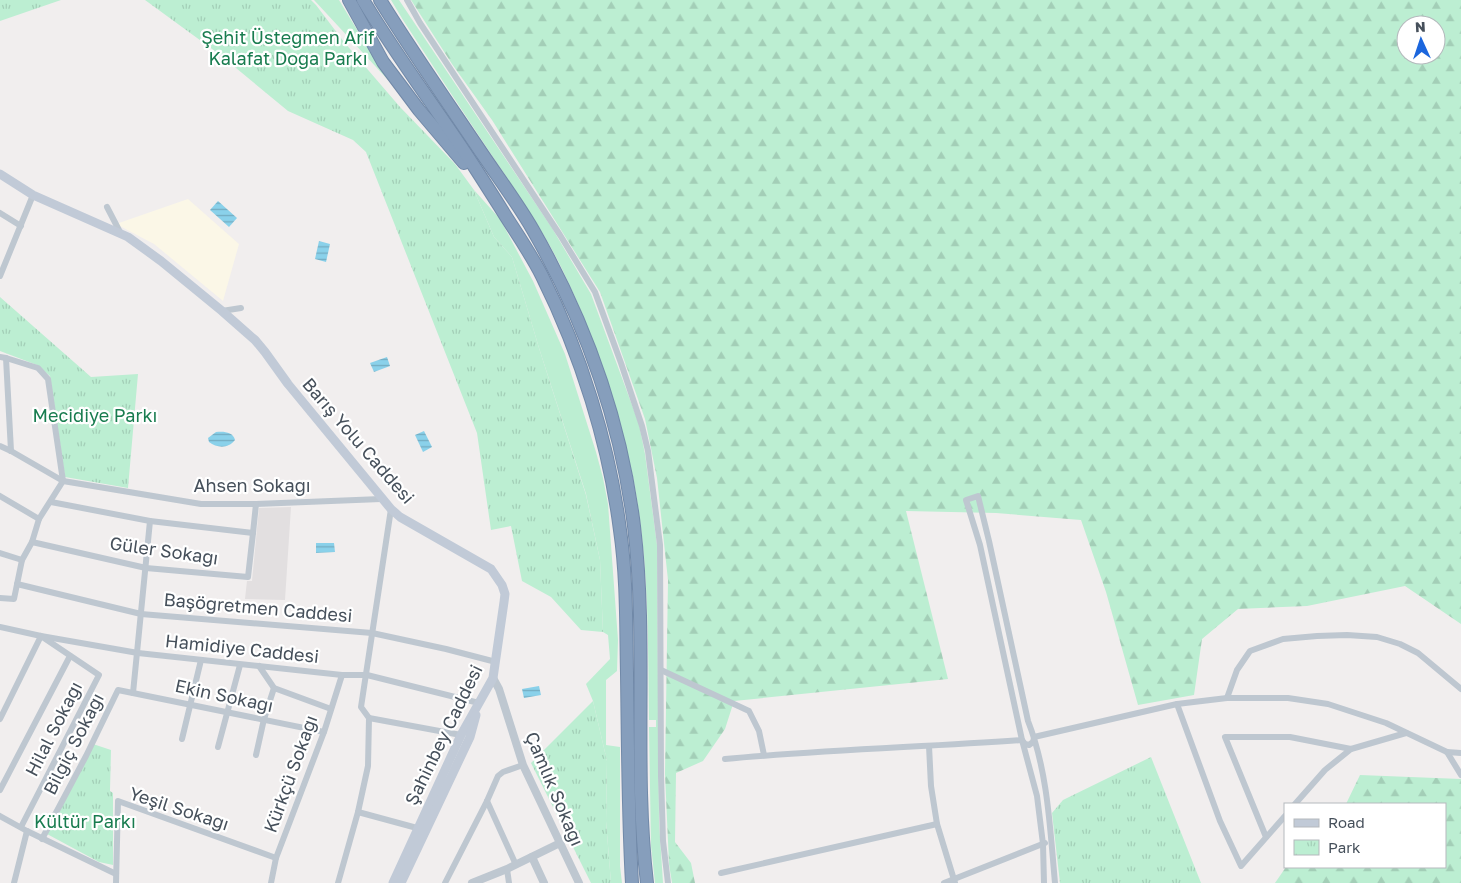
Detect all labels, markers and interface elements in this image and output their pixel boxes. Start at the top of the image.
north arrow [1396,15,1446,65]
text: N [1415,18,1426,35]
park label: Şehit Üsteğmen Arif Kalafat Doğa Parkı [201,26,375,69]
street label: Barış Yolu Caddesi [298,373,419,508]
park label: Mecidiye Parkı [33,404,157,426]
street label: Ahsen Sokağı [193,474,311,496]
street label: Güler Sokağı [108,531,220,569]
street label: Başöğretmen Caddesi [163,588,353,626]
street label: Hamidiye Caddesi [164,629,320,667]
street label: Şahinbey Caddesi [400,661,487,808]
street label: Ekin Sokağı [173,674,275,716]
street label: Hilal Sokağı [20,678,86,779]
street label: Bilgiç Sokağı [38,689,108,798]
street label: Kürkçü Sokağı [259,712,321,835]
street label: Çamlık Sokağı [521,728,589,849]
street label: Yeşil Sokağı [127,782,232,835]
legend [1284,803,1446,868]
park label: Kültür Parkı [34,810,136,832]
text: Road [1328,813,1365,831]
text: Park [1328,838,1361,856]

